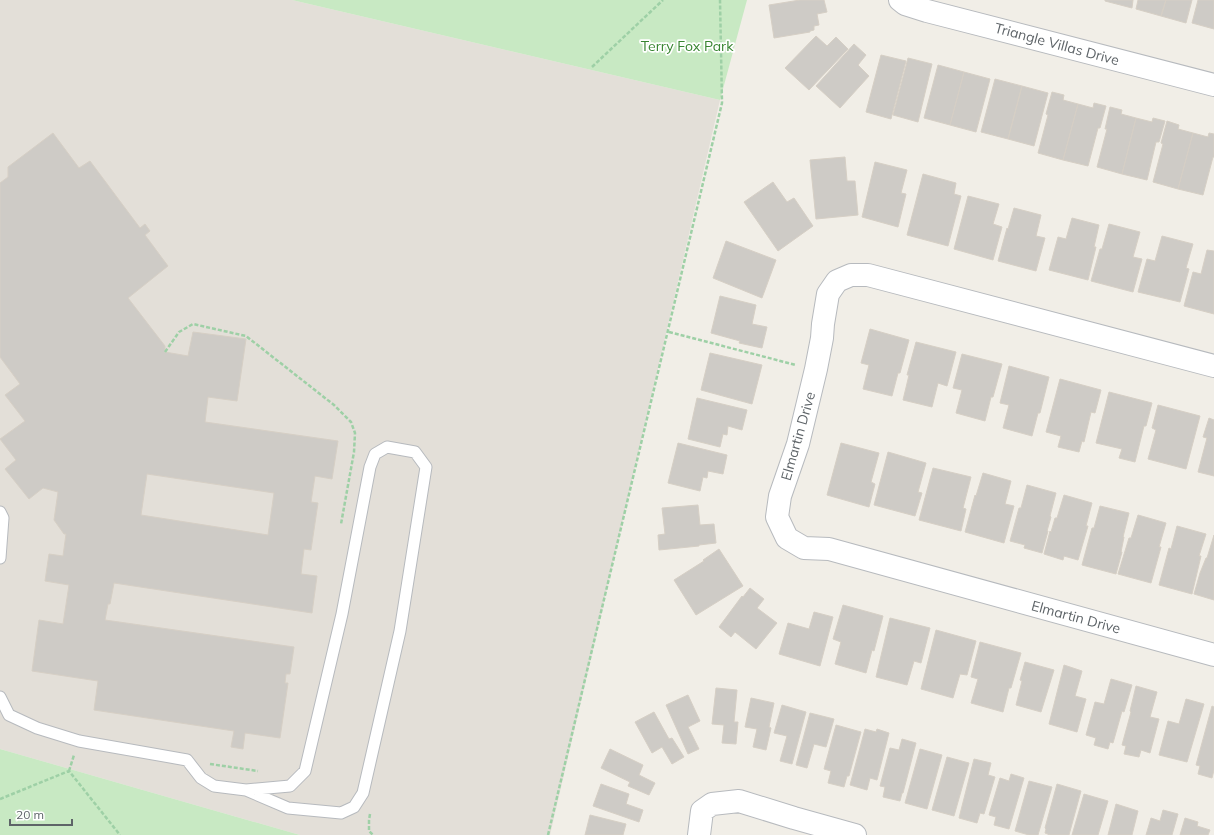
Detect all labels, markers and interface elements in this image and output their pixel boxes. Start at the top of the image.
street label: Triangle Villas Drive [993,19,1121,69]
park label: Terry Fox Park [641,37,734,55]
street label: Elmartin Drive [777,389,819,483]
street label: Elmartin Drive [1029,596,1123,638]
scale bar [10,801,72,827]
text: 20 m [16,807,44,822]

